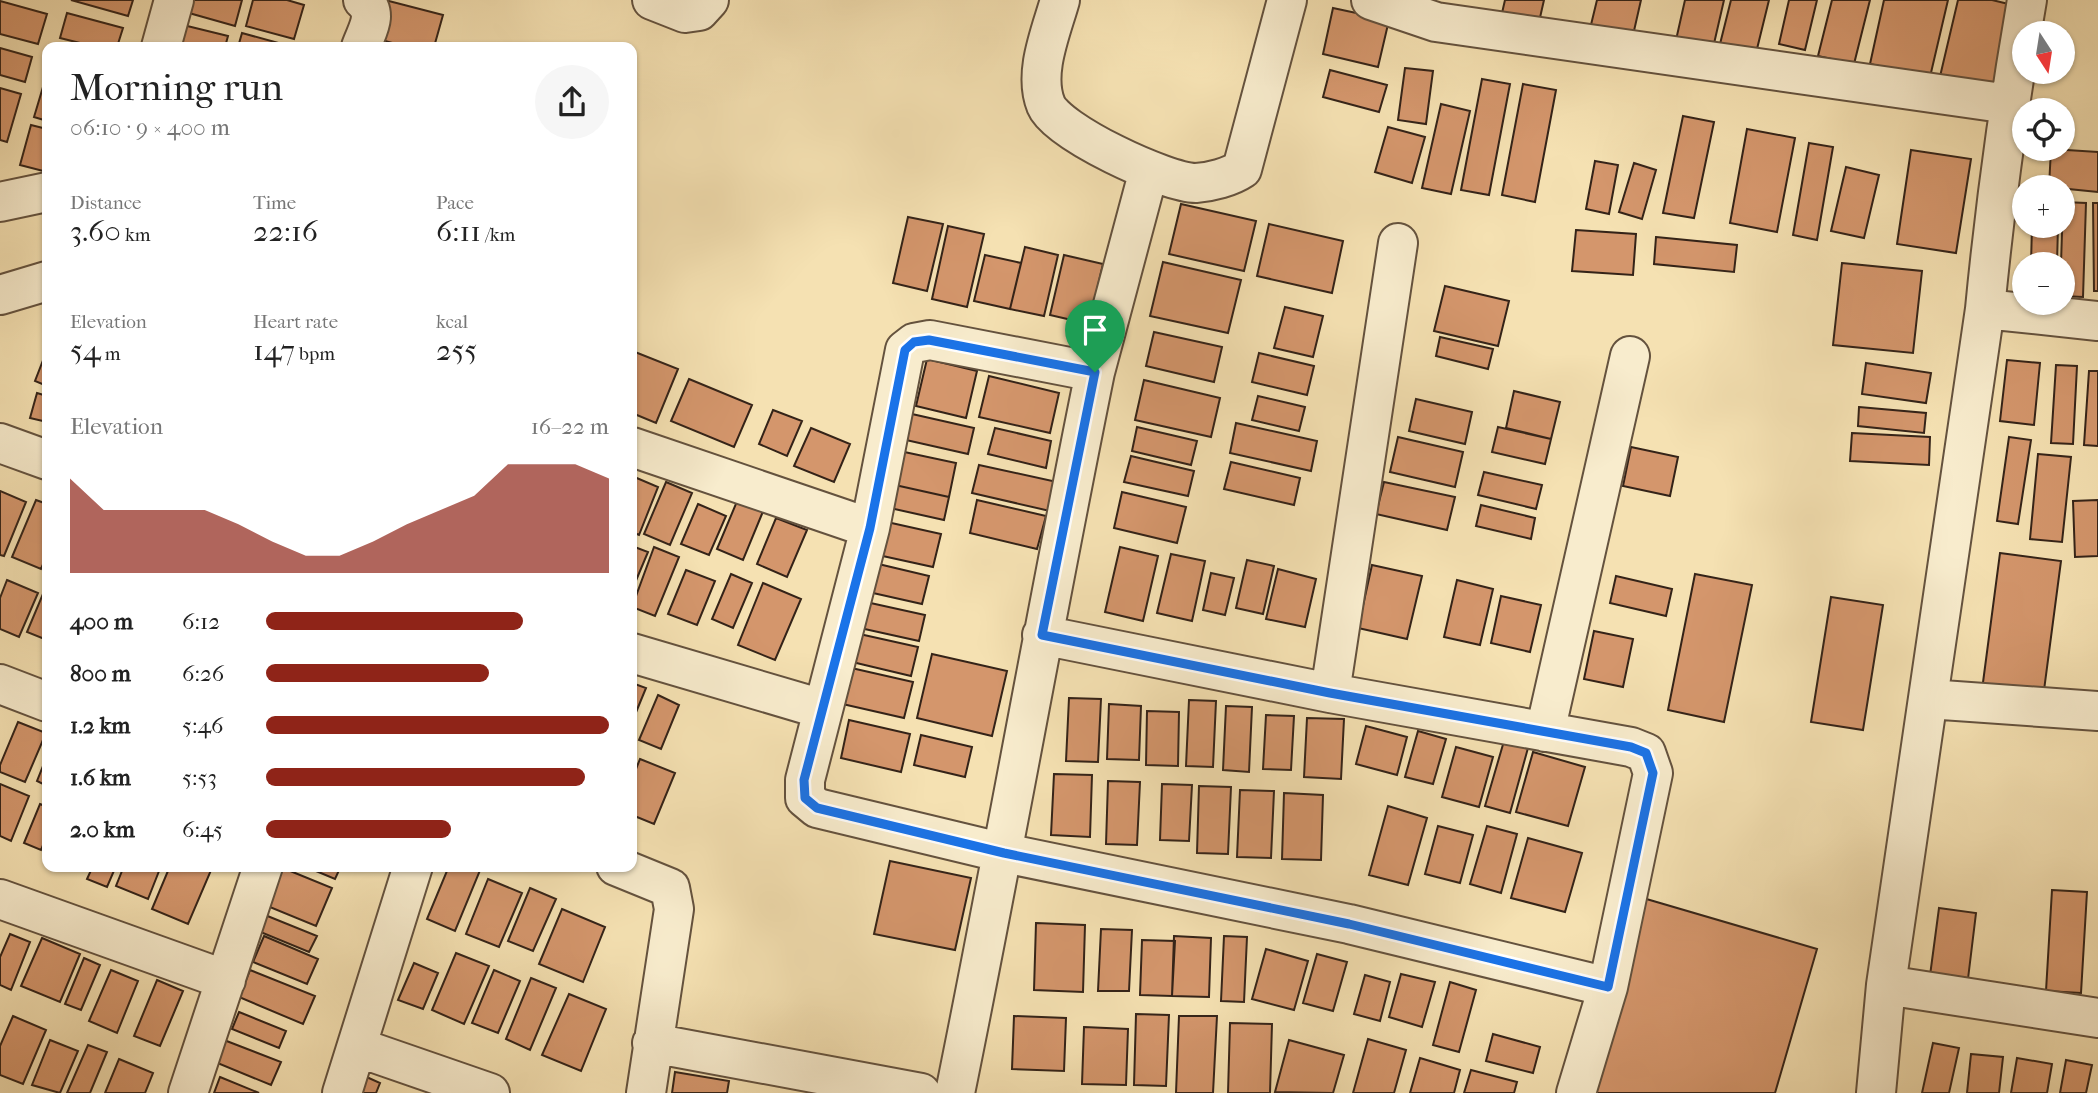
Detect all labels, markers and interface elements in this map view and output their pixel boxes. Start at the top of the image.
north arrow [2012,21,2076,84]
map controls [2012,21,2075,315]
text: Morning run [70,65,283,110]
button: share [535,65,609,139]
button: locate [2012,98,2075,161]
text: 06:10 · 9 × 400 m [70,114,230,141]
button: + [2012,175,2075,238]
text: Distance [70,192,141,214]
text: Time [253,192,296,214]
text: Pace [436,192,474,214]
text: 3.60 [70,214,121,249]
text: 22:16 [253,214,318,249]
text: 6:11 [436,214,481,249]
text: km [121,224,151,246]
text: /km [481,224,515,246]
button: − [2012,252,2075,315]
pin [1065,300,1125,372]
text: Elevation [70,311,147,333]
text: Heart rate [253,311,338,333]
text: kcal [436,311,468,333]
icon: arrive [1076,311,1114,349]
text: 54 [70,333,101,368]
text: 147 [253,333,295,368]
text: 255 [436,333,477,368]
text: m [101,343,121,365]
text: bpm [295,343,335,365]
text: Elevation [70,413,163,440]
text: 16–22 m [531,413,609,440]
text: 400 m [70,608,133,635]
text: 6:12 [182,608,220,635]
text: 800 m [70,660,131,687]
text: 6:26 [182,660,224,687]
text: 1.2 km [70,712,130,739]
text: 5:46 [182,712,224,739]
text: 1.6 km [70,764,131,791]
text: 5:53 [182,764,217,791]
text: 2.0 km [70,816,135,843]
text: 6:45 [182,816,223,843]

